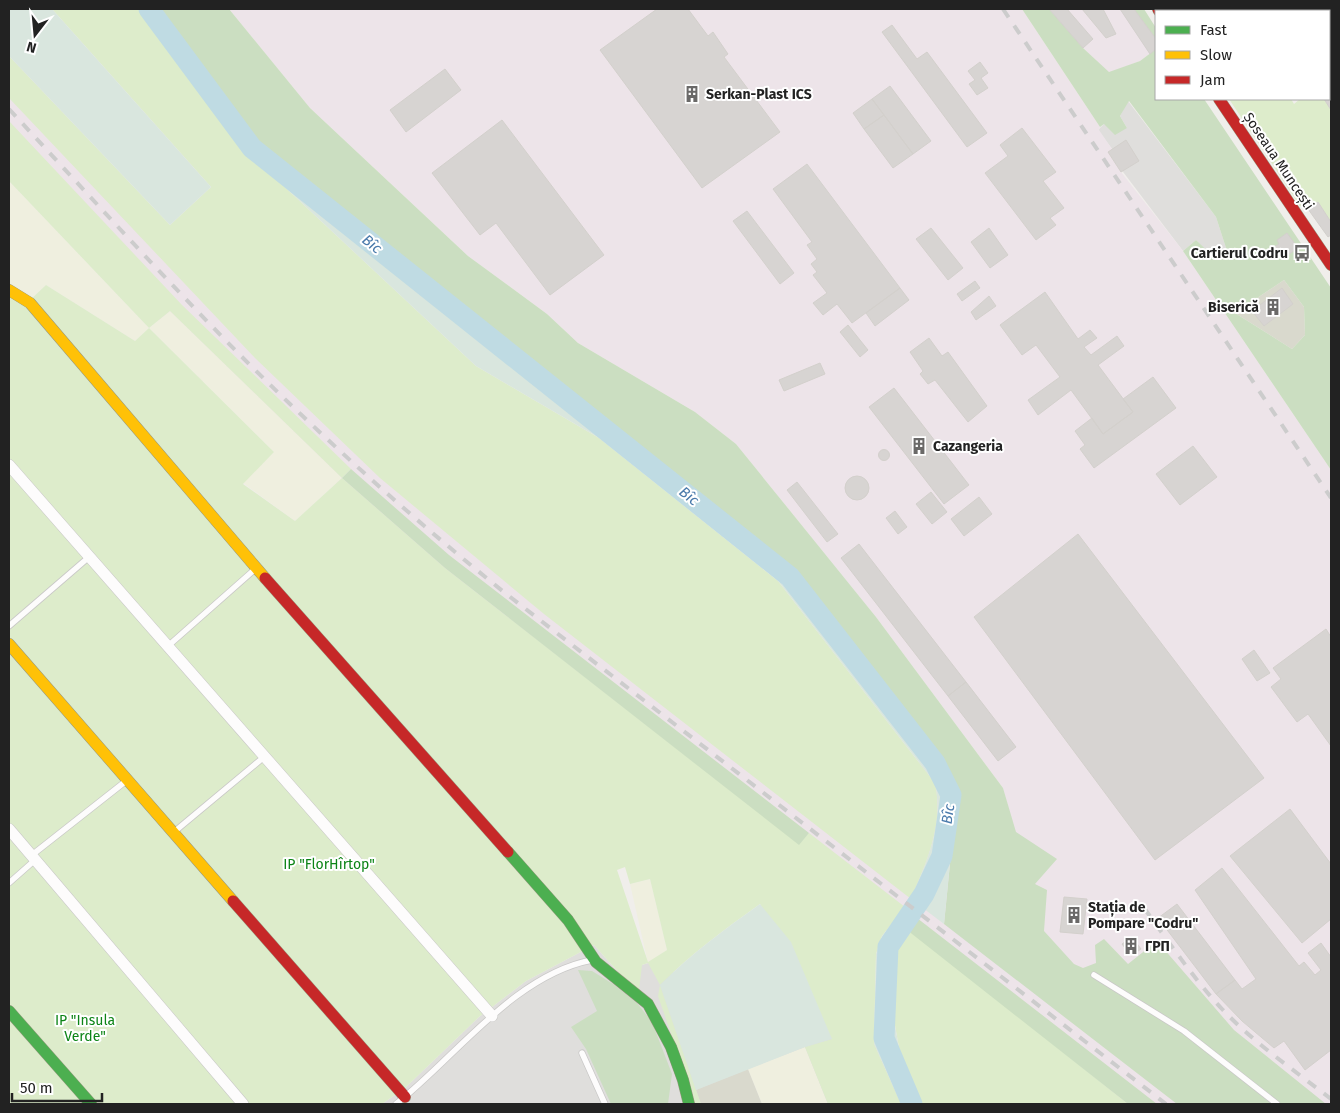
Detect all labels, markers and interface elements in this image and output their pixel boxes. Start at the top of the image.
north arrow [10,10,60,60]
legend [1155,10,1330,100]
text: Fast [1200,21,1227,39]
text: N [25,38,38,56]
text: Slow [1200,46,1232,64]
text: Jam [1200,71,1226,89]
building icon: Serkan-Plast ICS [682,84,702,104]
place label: Serkan-Plast ICS [706,86,812,103]
street label: Șoseaua Muncești [1239,109,1317,214]
water label: Bîc [358,231,386,258]
bus stop icon: Cartierul Codru [1292,243,1312,263]
place label: Cartierul Codru [1191,245,1288,262]
building icon: Biserică [1263,297,1283,317]
place label: Biserică [1208,299,1259,316]
building icon: Cazangeria [909,436,929,456]
place label: Cazangeria [933,438,1003,455]
water label: Bîc [675,483,703,510]
water label: Bîc [938,802,958,825]
park label: IP "FlorHîrtop" [283,856,375,873]
place label: Stația de Pompare "Codru" [1088,899,1198,932]
building icon: Stația de Pompare "Codru" [1064,905,1084,925]
building icon: ГРП [1121,936,1141,956]
place label: ГРП [1145,938,1170,955]
park label: IP "Insula Verde" [55,1012,115,1045]
scale bar [12,1070,102,1102]
text: 50 m [20,1079,53,1097]

